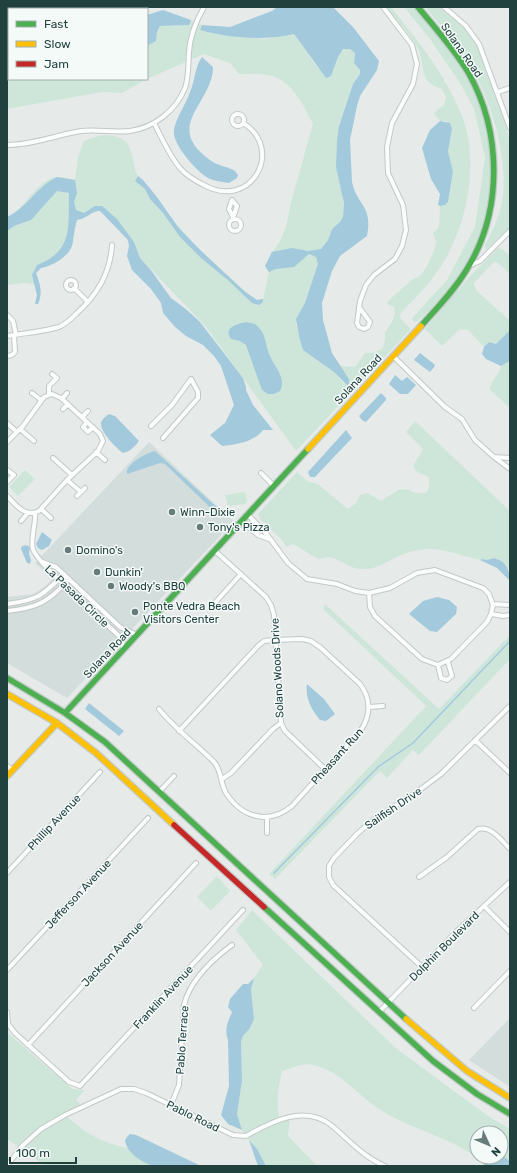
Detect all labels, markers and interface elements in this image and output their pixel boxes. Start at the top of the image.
legend [8,8,148,80]
text: Fast [44,17,68,31]
street label: Solana Road [438,21,485,80]
text: Slow [44,37,71,51]
text: Jam [44,57,69,71]
street label: Solana Road [332,352,385,407]
place label: Winn-Dixie [180,506,235,519]
marker: Winn-Dixie [167,507,177,517]
place label: Tony's Pizza [208,521,270,534]
marker: Tony's Pizza [195,522,205,532]
place label: Domino's [76,544,123,557]
marker: Domino's [63,545,73,555]
street label: La Pasada Circle [42,563,111,630]
place label: Dunkin' [105,566,143,579]
marker: Dunkin' [92,567,102,577]
place label: Woody's BBQ [119,580,185,593]
marker: Woody's BBQ [106,581,116,591]
place label: Ponte Vedra Beach Visitors Center [143,600,240,626]
marker: Ponte Vedra Beach Visitors Center [130,607,140,617]
street label: Solano Woods Drive [268,618,287,718]
street label: Solana Road [81,626,134,681]
street label: Pheasant Run [309,725,366,787]
street label: Sailfish Drive [362,785,424,832]
street label: Phillip Avenue [25,792,84,853]
street label: Jefferson Avenue [43,857,114,932]
street label: Dolphin Boulevard [407,909,482,984]
street label: Jackson Avenue [79,919,146,990]
street label: Franklin Avenue [131,963,196,1032]
street label: Pablo Terrace [174,1005,191,1075]
street label: Pablo Road [164,1098,221,1135]
north arrow [469,1125,509,1165]
scale bar [10,1139,76,1165]
text: N [488,1144,503,1159]
text: 100 m [16,1146,50,1160]

